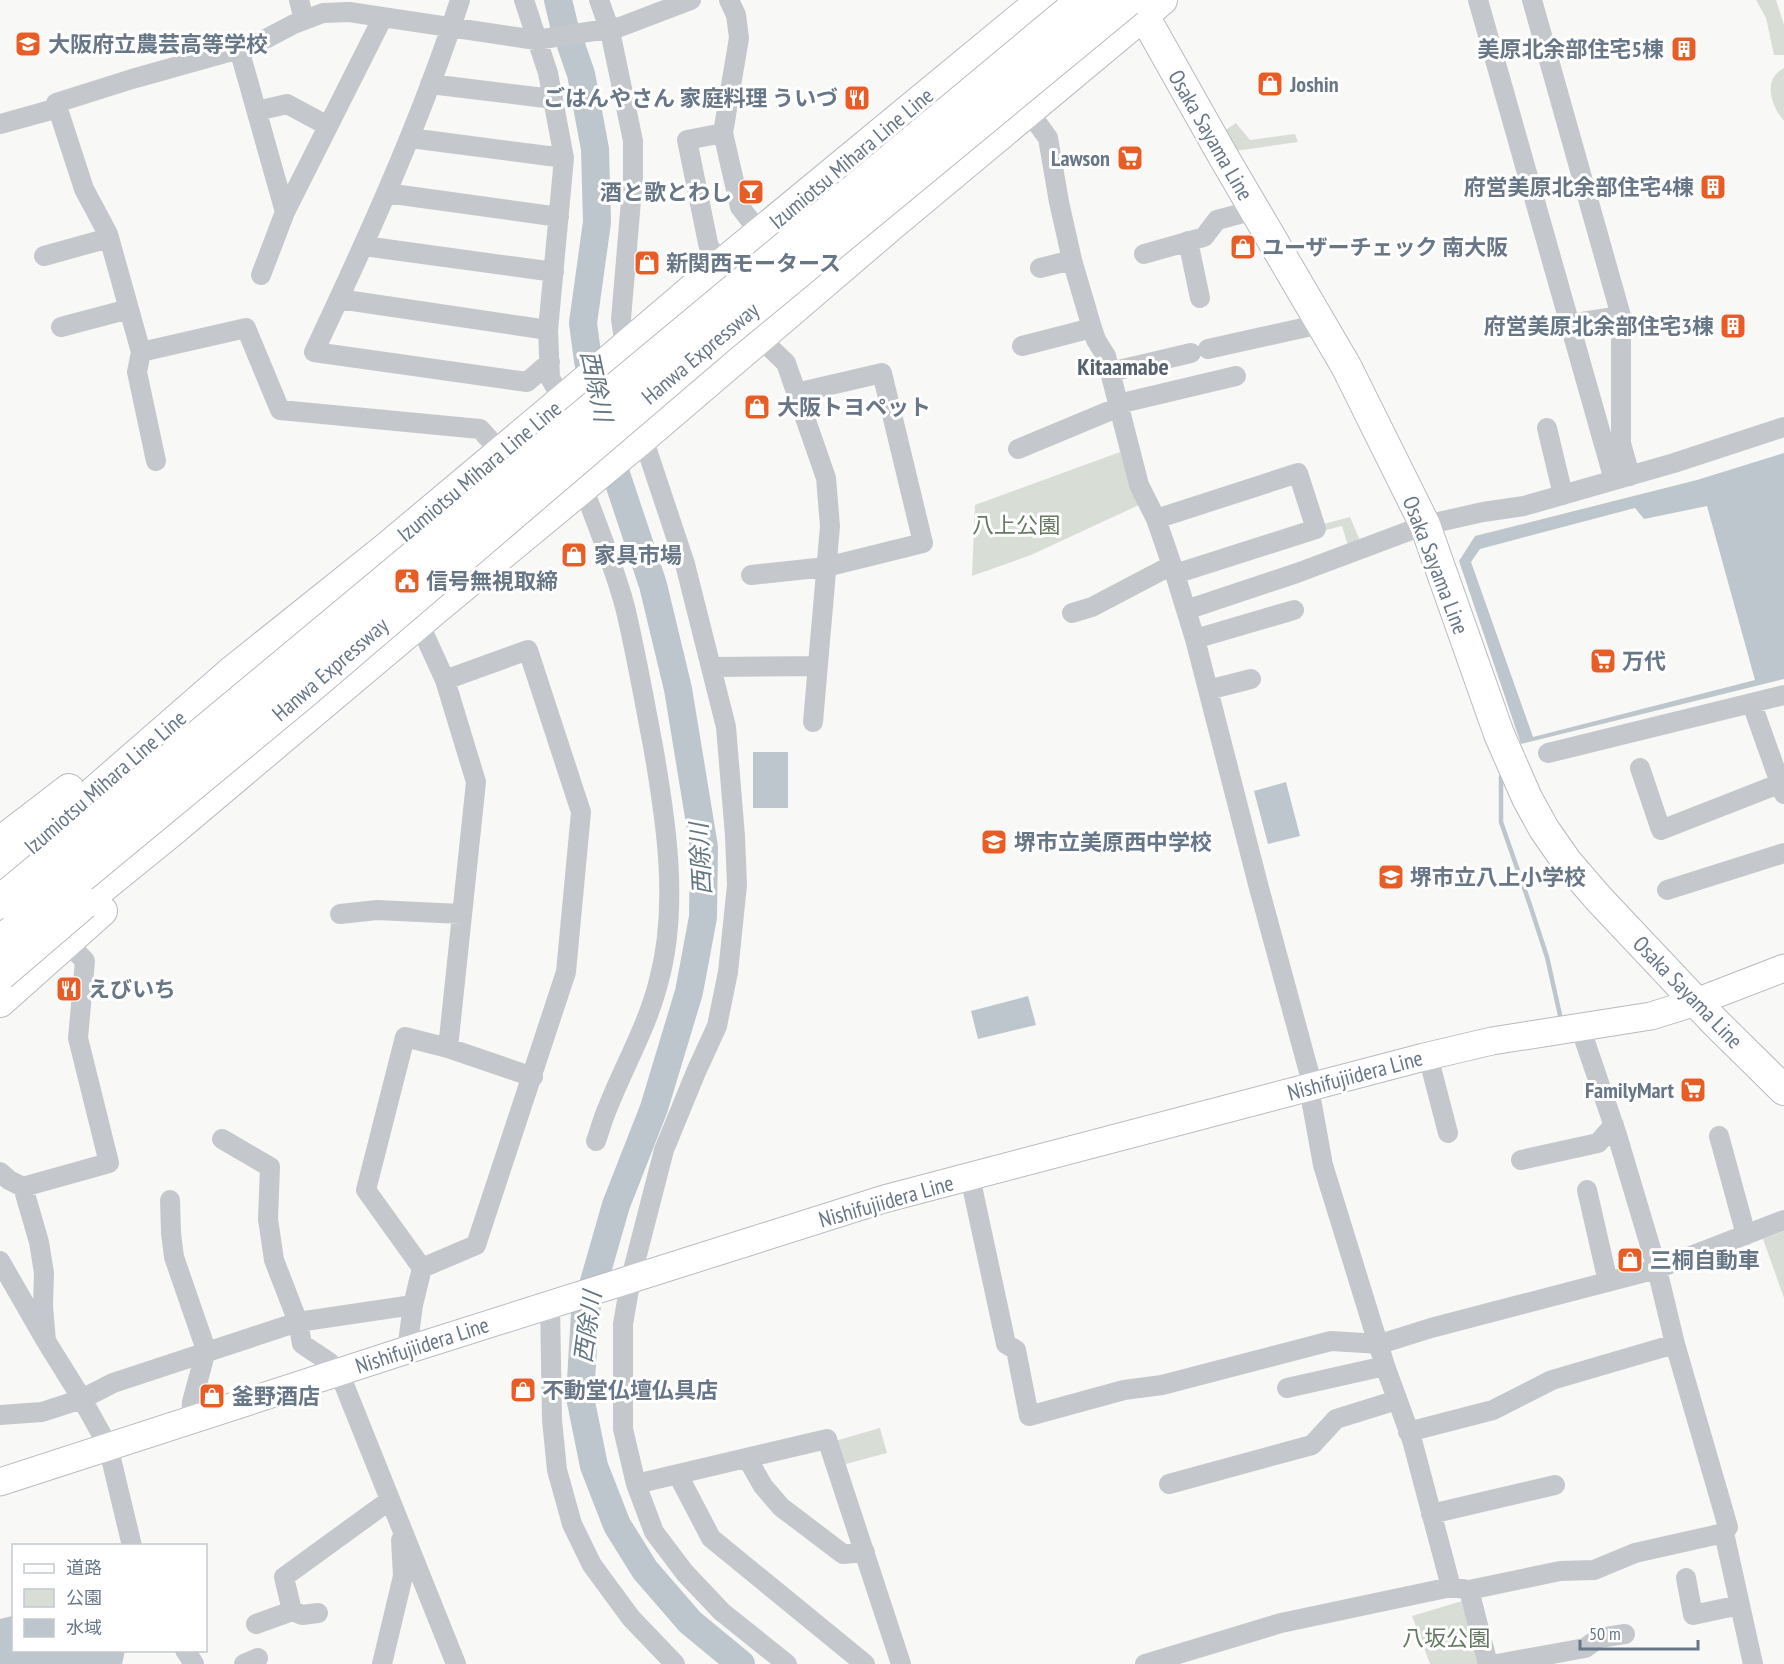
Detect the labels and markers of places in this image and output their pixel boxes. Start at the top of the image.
school or university icon: 大阪府立農芸高等学校 [13,29,43,59]
place label: 大阪府立農芸高等学校 [48,30,268,58]
building icon: 美原北余部住宅5棟 [1669,34,1699,64]
place label: 美原北余部住宅5棟 [1477,35,1664,63]
shop icon: Joshin [1255,69,1285,99]
place label: Joshin [1289,70,1339,98]
restaurant icon: ごはんやさん 家庭料理 ういづ [842,83,872,113]
place label: ごはんやさん 家庭料理 ういづ [543,84,838,112]
supermarket icon: Lawson [1115,143,1145,173]
place label: Lawson [1051,144,1110,172]
building icon: 府営美原北余部住宅4棟 [1698,172,1728,202]
place label: 府営美原北余部住宅4棟 [1463,173,1694,201]
bar icon: 酒と歌とわし [736,177,766,207]
place label: 酒と歌とわし [600,178,732,206]
shop icon: ユーザーチェック 南大阪 [1228,232,1258,262]
place label: ユーザーチェック 南大阪 [1262,233,1508,261]
shop icon: 新関西モータース [632,248,662,278]
place label: 新関西モータース [666,249,841,277]
building icon: 府営美原北余部住宅3棟 [1718,311,1748,341]
place label: 府営美原北余部住宅3棟 [1483,312,1714,340]
shop icon: 大阪トヨペット [742,392,772,422]
place label: 大阪トヨペット [777,393,931,421]
shop icon: 家具市場 [559,540,589,570]
place label: 家具市場 [594,541,682,569]
public building icon: 信号無視取締 [392,566,422,596]
place label: 信号無視取締 [426,567,558,595]
supermarket icon: 万代 [1588,646,1618,676]
place label: 万代 [1622,647,1666,675]
school or university icon: 堺市立美原西中学校 [979,827,1009,857]
place label: 堺市立美原西中学校 [1014,828,1212,856]
school or university icon: 堺市立八上小学校 [1376,862,1406,892]
place label: 堺市立八上小学校 [1410,863,1586,891]
restaurant icon: えびいち [54,974,84,1004]
place label: えびいち [88,975,176,1003]
supermarket icon: FamilyMart [1678,1075,1708,1105]
place label: FamilyMart [1585,1076,1675,1104]
shop icon: 三桐自動車 [1615,1245,1645,1275]
place label: 三桐自動車 [1650,1246,1760,1274]
shop icon: 不動堂仏壇仏具店 [508,1375,538,1405]
place label: 不動堂仏壇仏具店 [542,1376,718,1404]
shop icon: 釜野酒店 [197,1381,227,1411]
place label: 釜野酒店 [232,1382,320,1410]

